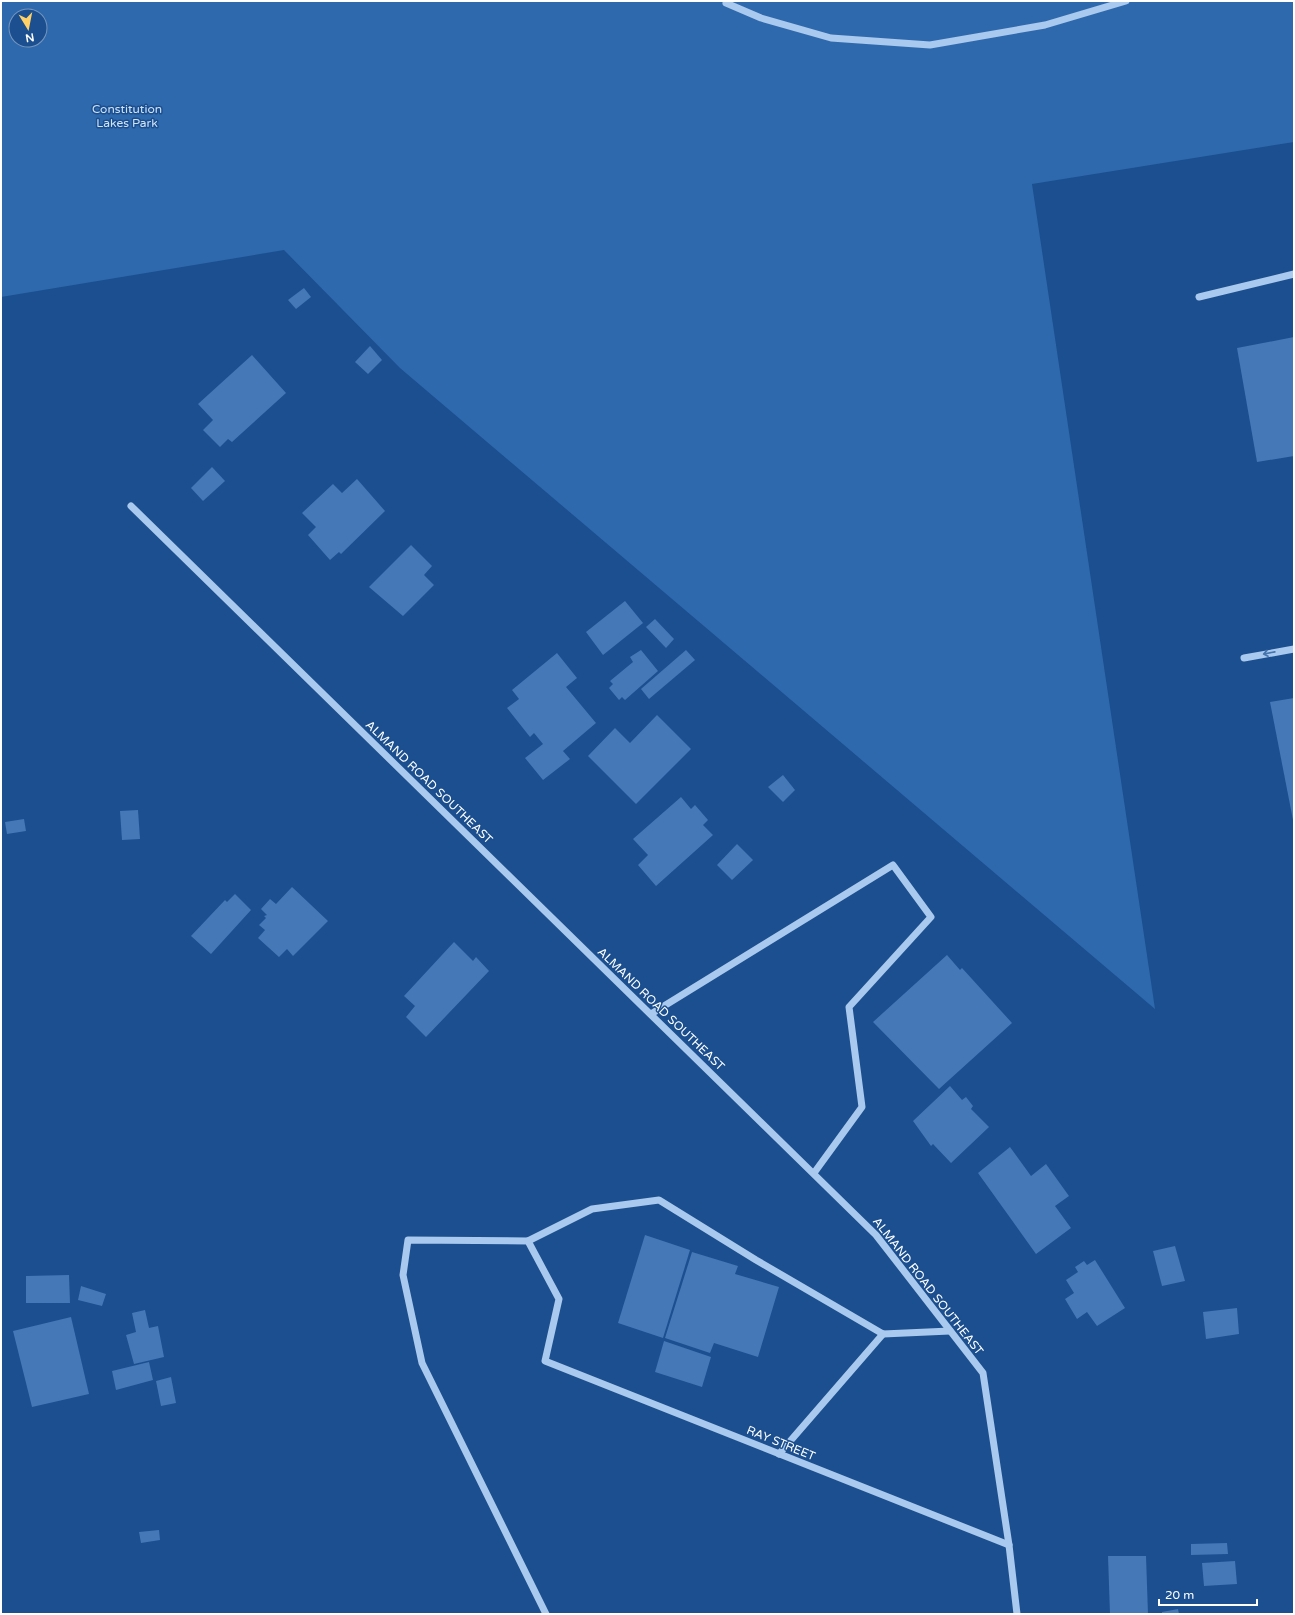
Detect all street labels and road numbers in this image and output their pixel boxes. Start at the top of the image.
street label: ALMAND ROAD SOUTHEAST [363,718,496,847]
street label: ALMAND ROAD SOUTHEAST [595,945,728,1074]
street label: ALMAND ROAD SOUTHEAST [870,1214,987,1358]
street label: RAY STREET [745,1423,818,1463]

